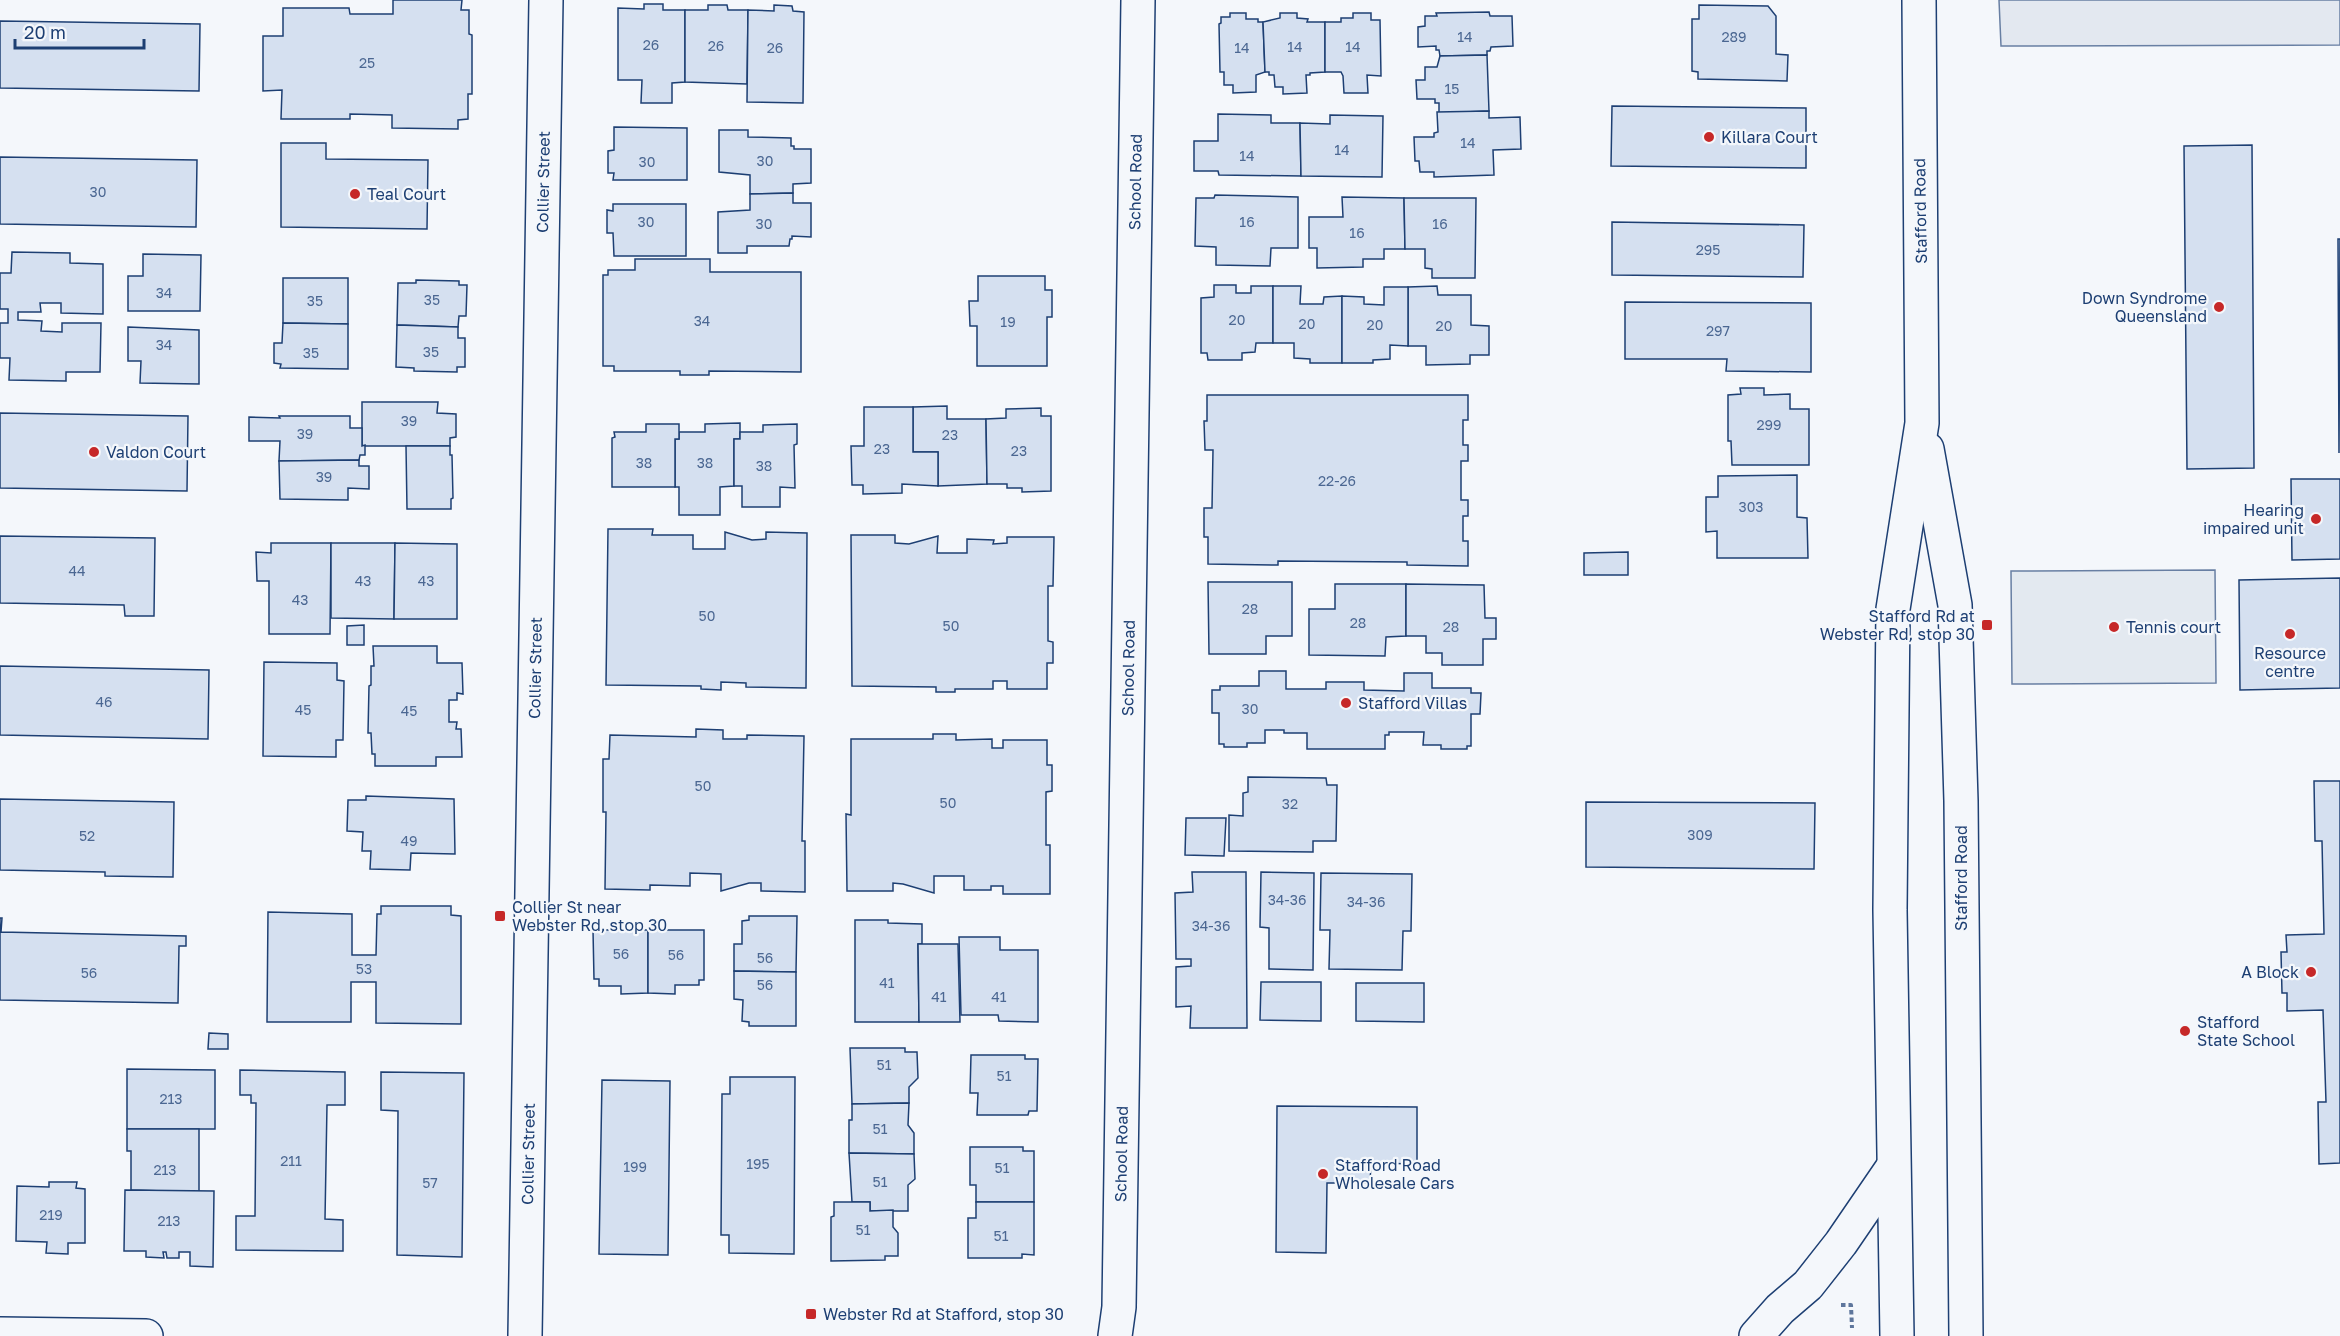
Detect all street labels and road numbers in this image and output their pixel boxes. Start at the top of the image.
street label: Collier Street [532,131,554,233]
street label: School Road [1124,134,1146,230]
street label: Stafford Road [1909,158,1931,264]
street label: Collier Street [524,617,546,719]
street label: School Road [1117,620,1139,716]
street label: Stafford Road [1951,825,1971,931]
street label: Collier Street [517,1103,539,1205]
street label: School Road [1110,1106,1132,1202]

